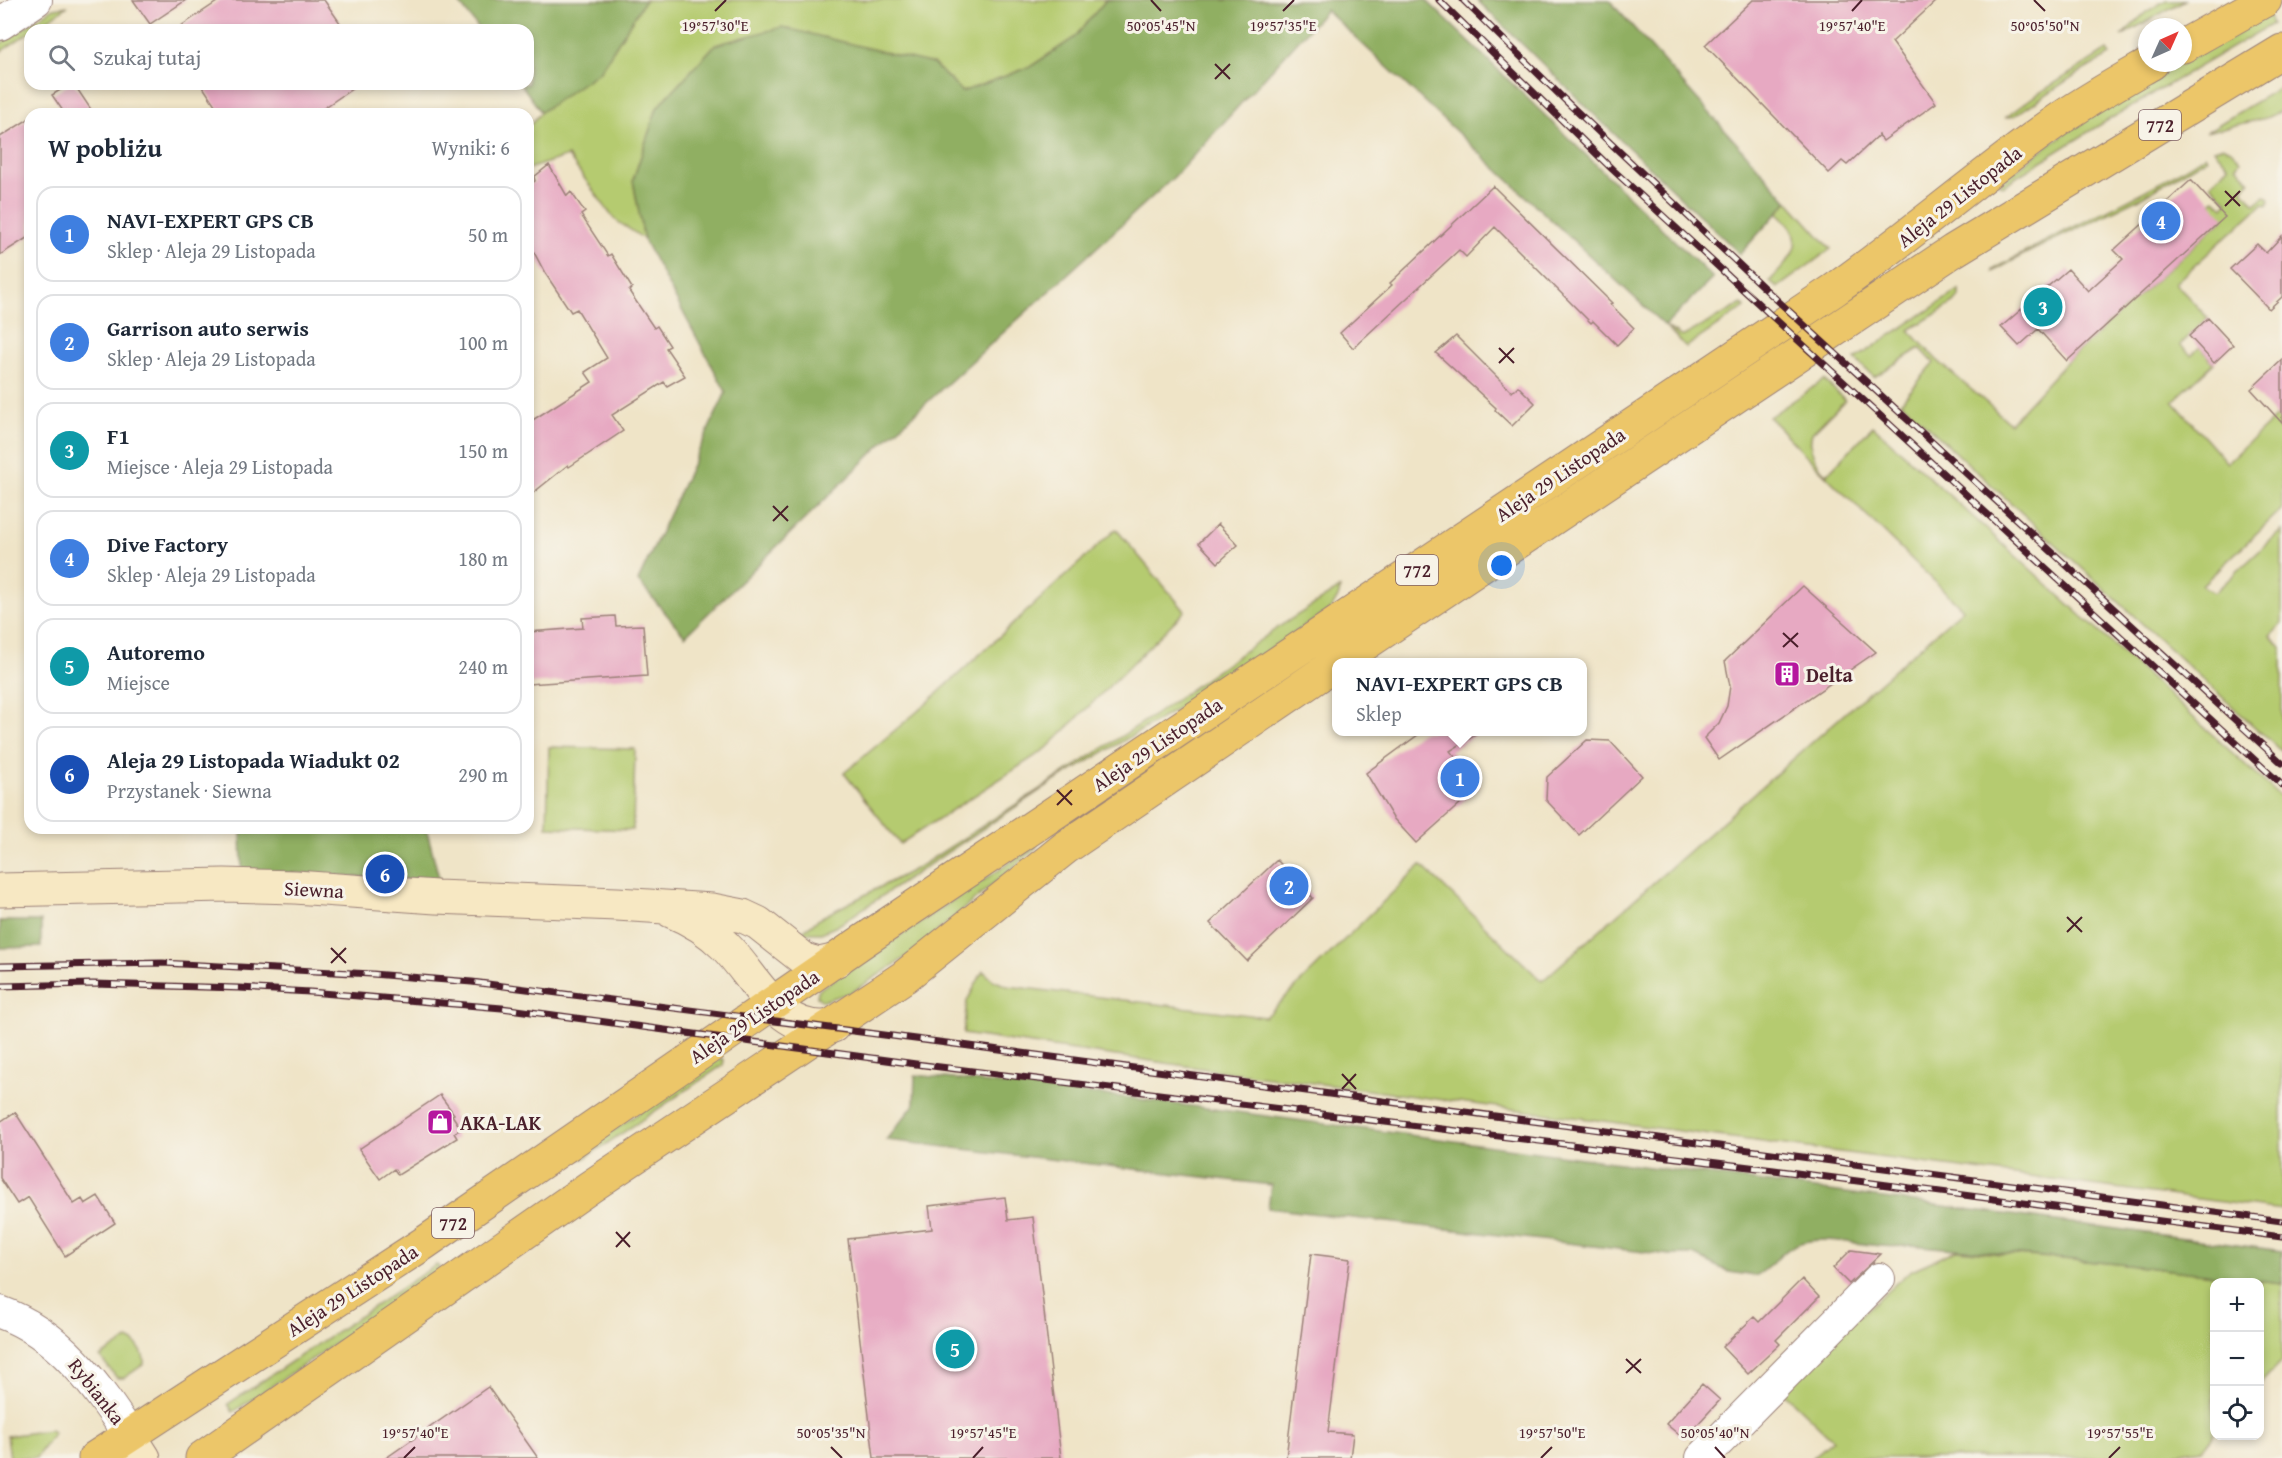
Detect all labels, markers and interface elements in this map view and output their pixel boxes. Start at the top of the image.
text: 19°57'30"E [682,15,749,36]
text: 50°05'45"N [1127,15,1196,36]
text: 19°57'35"E [1250,15,1317,36]
text: 19°57'40"E [1819,15,1886,36]
text: 50°05'50"N [2011,15,2080,36]
north arrow [2138,18,2192,72]
search box [24,24,534,90]
icon: search [45,41,78,74]
text: Szukaj tutaj [93,41,201,73]
road number: 772 [2139,110,2181,140]
text: W pobliżu [48,128,162,167]
text: Wyniki: 6 [432,133,510,162]
street label: Aleja 29 Listopada [1891,138,2028,254]
pin: 4 [2142,198,2180,244]
text: NAVI-EXPERT GPS CB [107,204,314,236]
text: 1 [64,220,75,249]
text: 50 m [468,220,508,249]
text: Sklep · Aleja 29 Listopada [107,236,316,265]
pin: 3 [2024,284,2062,330]
text: Garrison auto serwis [107,312,309,344]
text: 2 [64,328,75,357]
text: 100 m [458,328,508,357]
text: Sklep · Aleja 29 Listopada [107,344,316,373]
street label: Aleja 29 Listopada [1489,419,1631,528]
text: F1 [107,420,130,452]
text: 3 [64,436,75,465]
text: 150 m [458,436,508,465]
text: Miejsce · Aleja 29 Listopada [107,452,333,481]
text: Dive Factory [107,528,228,560]
text: 4 [64,544,75,573]
text: 180 m [458,544,508,573]
your location [1487,551,1516,580]
road number: 772 [1396,555,1438,585]
text: Sklep · Aleja 29 Listopada [107,560,316,589]
text: Autoremo [107,636,205,668]
text: 5 [64,652,75,681]
text: 240 m [458,652,508,681]
popup [1332,658,1587,736]
building icon: Delta [1772,659,1802,689]
place label: Delta [1806,660,1854,689]
text: NAVI-EXPERT GPS CB [1356,667,1563,699]
text: Miejsce [107,668,170,697]
street label: Aleja 29 Listopada [1086,689,1228,798]
text: Sklep [1356,699,1402,728]
text: Aleja 29 Listopada Wiadukt 02 [107,744,400,776]
pin: 1 [1440,756,1480,800]
text: 6 [64,760,75,789]
text: 290 m [458,760,508,789]
text: Przystanek · Siewna [107,776,272,805]
pin: 6 [366,852,404,896]
pin: 2 [1270,864,1308,908]
street label: Siewna [283,873,345,905]
street label: Aleja 29 Listopada [683,961,825,1070]
shop icon: AKA-LAK [425,1107,455,1137]
place label: AKA-LAK [460,1108,542,1137]
road number: 772 [432,1208,474,1238]
street label: Aleja 29 Listopada [281,1236,424,1343]
map controls [2210,1278,2264,1440]
button: + [2210,1278,2264,1332]
pin: 5 [936,1326,974,1372]
button: − [2210,1332,2264,1386]
street label: Rybianka [62,1351,133,1431]
button: locate [2210,1386,2264,1440]
text: 19°57'40"E [382,1422,449,1443]
text: 50°05'35"N [797,1422,866,1443]
text: 19°57'45"E [950,1422,1017,1443]
text: 19°57'50"E [1519,1422,1586,1443]
text: 50°05'40"N [1681,1422,1750,1443]
text: 19°57'55"E [2087,1422,2154,1443]

